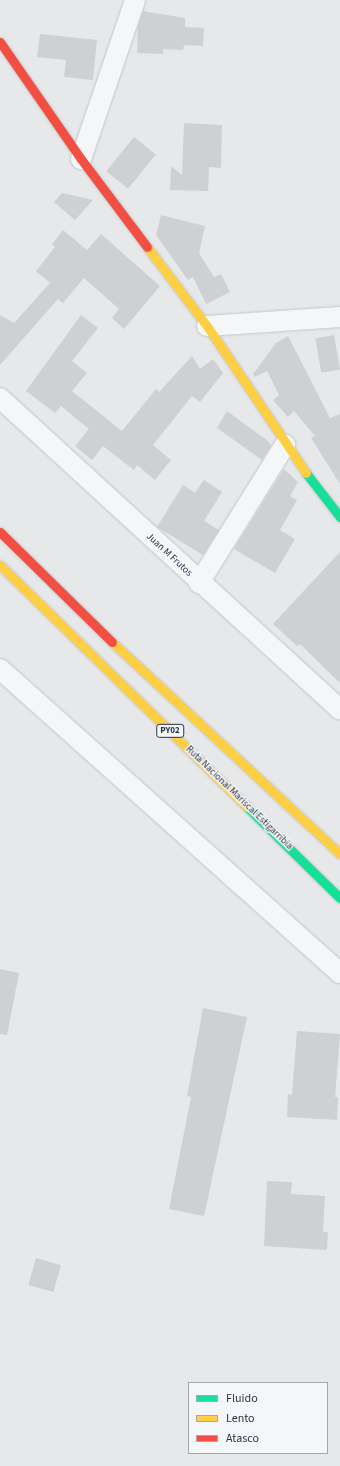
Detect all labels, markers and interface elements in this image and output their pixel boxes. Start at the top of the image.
street label: Juan M Frutos [144,531,194,579]
road number: PY02 [156,724,184,738]
street label: Ruta Nacional Mariscal Estigarribia [183,744,295,852]
legend [188,1382,328,1454]
text: Fluido [226,1390,258,1407]
text: Lento [226,1410,255,1427]
text: Atasco [226,1430,259,1447]

